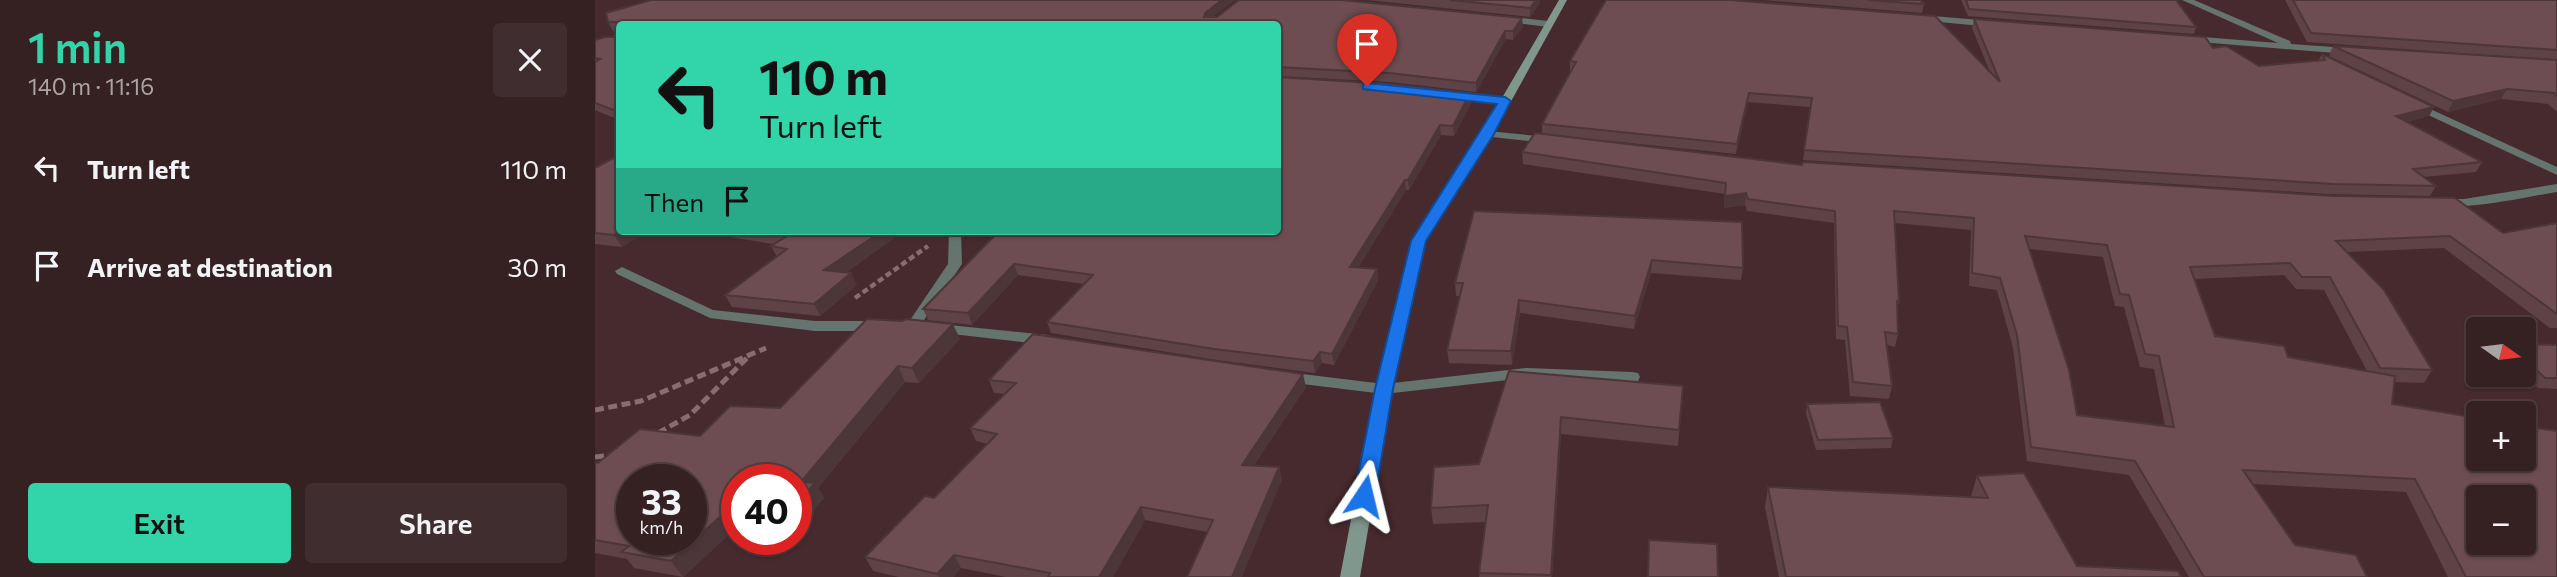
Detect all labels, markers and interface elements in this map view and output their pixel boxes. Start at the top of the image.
pin [1337,14,1397,86]
text: 1 min [28,20,127,72]
button: close [493,23,567,97]
icon: arrive [1348,25,1386,63]
text: 110 m [759,45,888,105]
icon: left [644,49,735,140]
text: 140 m · 11:16 [28,72,154,100]
text: Turn left [759,105,883,145]
icon: left [28,149,66,187]
text: Turn left [87,153,190,184]
text: 110 m [500,153,567,184]
icon: arrive [718,182,756,220]
text: Then [644,186,704,217]
icon: arrive [28,247,66,285]
text: Arrive at destination [87,251,333,282]
text: 30 m [508,251,567,282]
north arrow [2466,317,2536,387]
map controls [2466,317,2536,555]
button: + [2466,401,2536,471]
position arrow [1327,459,1401,533]
speed limit sign: 40 [721,464,812,555]
text: 33 [641,479,682,522]
button: Exit [28,483,291,563]
button: Share [305,483,567,563]
button: − [2466,485,2536,555]
text: km/h [640,516,683,538]

